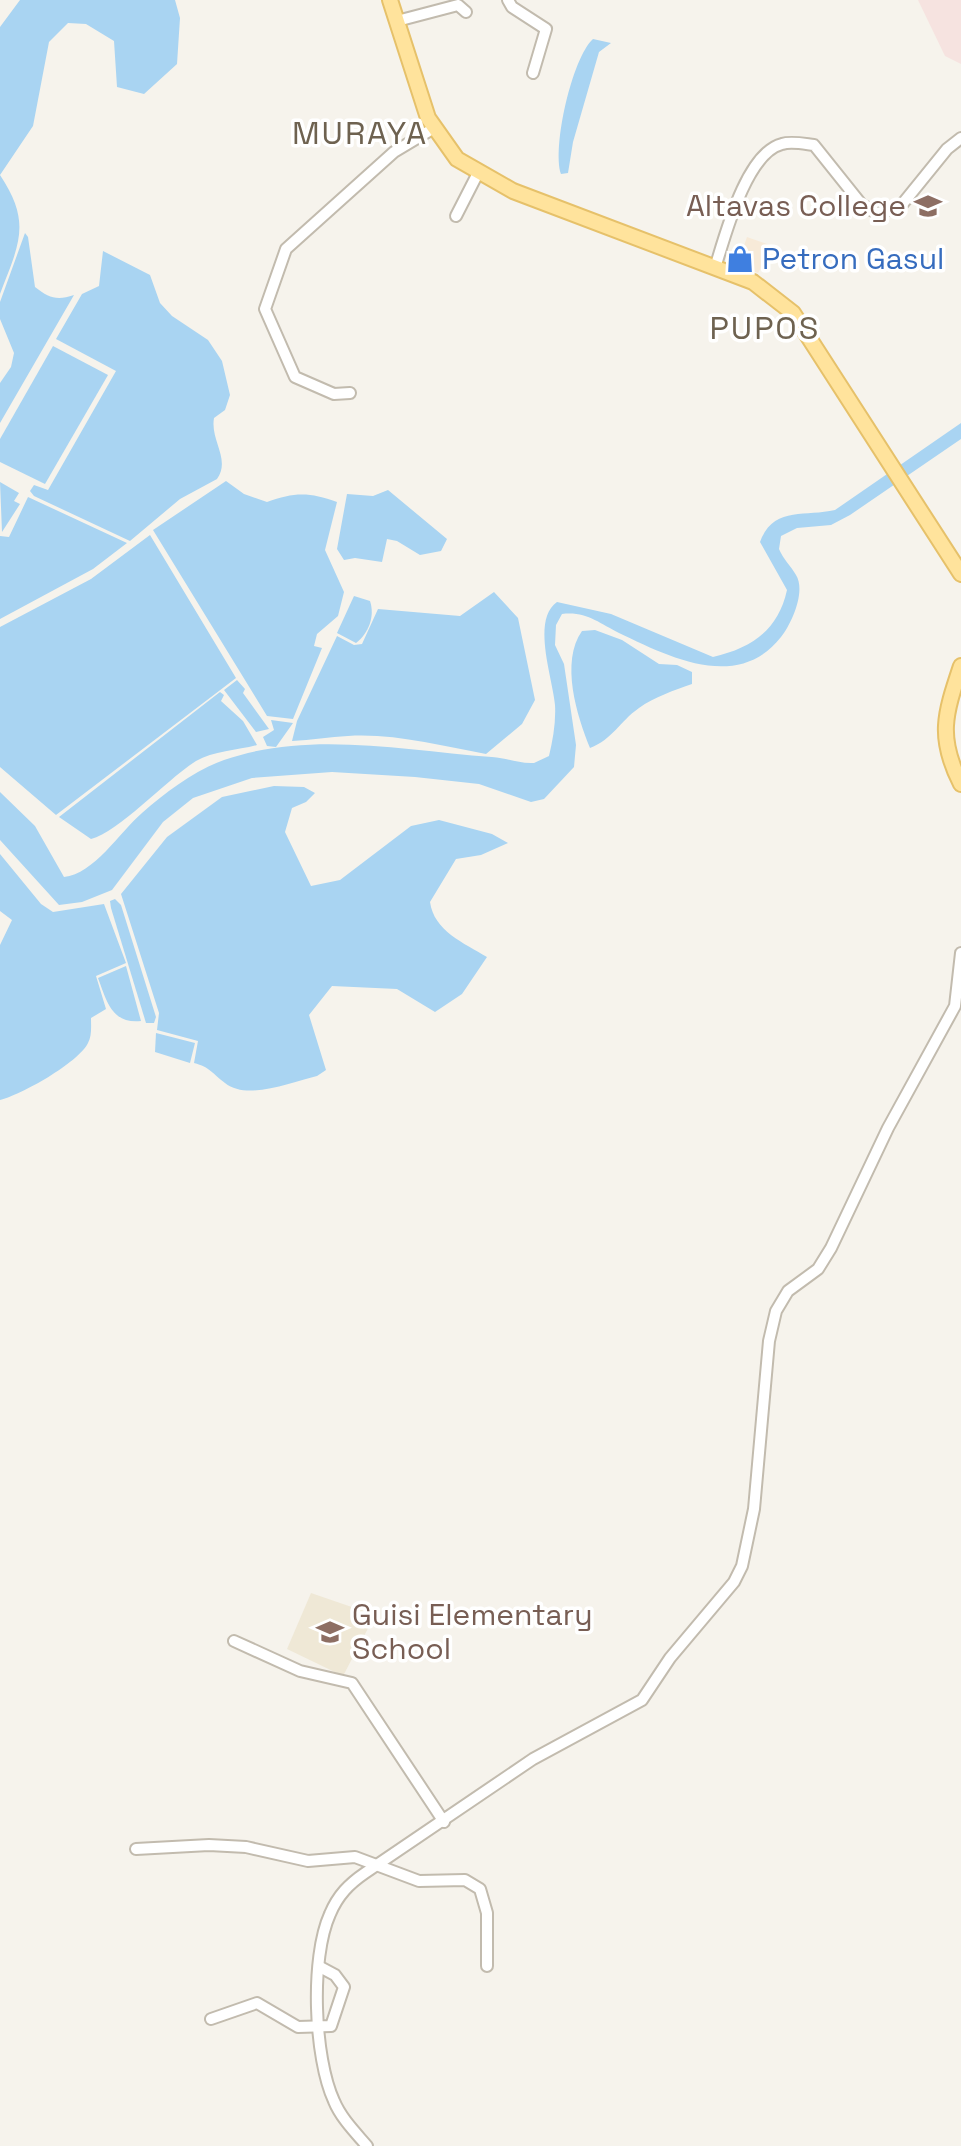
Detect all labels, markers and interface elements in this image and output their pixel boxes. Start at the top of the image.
district label: MURAYA [292,113,428,153]
place label: Altavas College [686,186,906,225]
school or university icon: Altavas College [913,191,943,221]
place label: Petron Gasul [762,239,944,278]
shop icon: Petron Gasul [725,244,755,274]
district label: PUPOS [710,308,820,348]
place label: Guisi Elementary School [352,1595,593,1668]
school or university icon: Guisi Elementary School [315,1617,345,1647]

